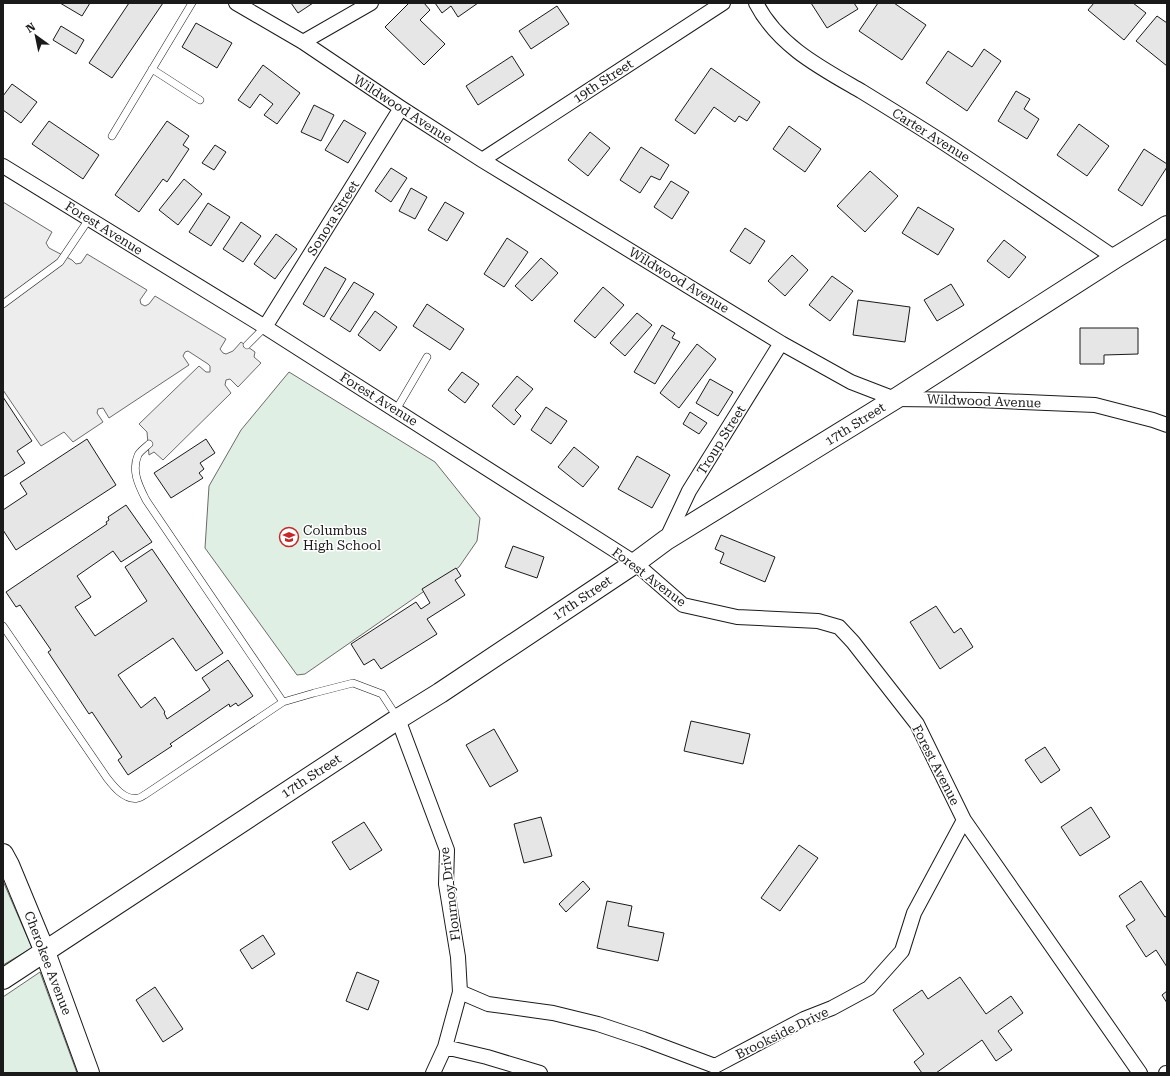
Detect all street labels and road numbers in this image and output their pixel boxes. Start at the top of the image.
street label: 19th Street [570,56,636,106]
street label: Wildwood Avenue [351,72,455,146]
street label: Carter Avenue [889,105,973,165]
street label: Sonora Street [304,178,362,258]
street label: Forest Avenue [63,198,145,258]
street label: Wildwood Avenue [626,244,732,316]
street label: Forest Avenue [338,369,420,429]
street label: Wildwood Avenue [927,392,1041,410]
street label: 17th Street [822,399,888,448]
street label: Troup Street [694,402,748,477]
street label: Forest Avenue [609,544,689,610]
street label: 17th Street [549,573,615,623]
street label: Forest Avenue [909,722,963,808]
street label: 17th Street [278,751,344,801]
street label: Flournoy Drive [437,846,463,942]
street label: Cherokee Avenue [21,909,75,1017]
street label: Brookside Drive [733,1004,831,1062]

